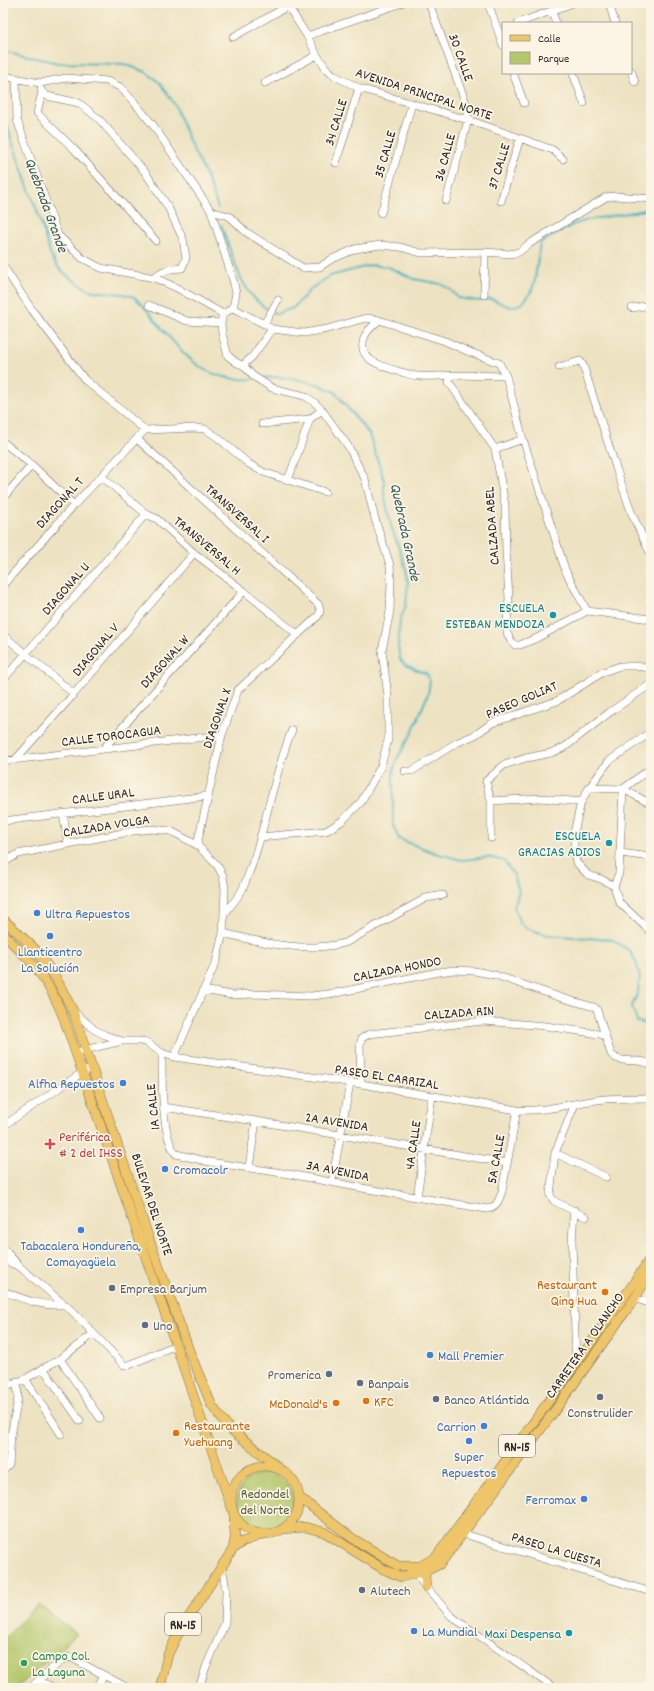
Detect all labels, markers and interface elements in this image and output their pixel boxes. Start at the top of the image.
legend [502,22,632,74]
street label: 30 CALLE [442,31,478,85]
text: Calle [538,31,561,48]
text: Parque [538,51,569,68]
street label: AVENIDA PRINCIPAL NORTE [353,63,495,127]
street label: 34 CALLE [320,96,354,148]
street label: 35 CALLE [370,128,402,181]
street label: 36 CALLE [430,131,462,184]
street label: 37 CALLE [483,141,517,192]
water label: Quebrada Grande [18,155,73,257]
street label: DIAGONAL T [32,473,89,534]
street label: TRANSVERSAL I [200,480,274,549]
water label: Quebrada Grande [383,482,425,585]
street label: CALZADA ABEL [480,486,506,566]
street label: TRANSVERSAL H [169,512,245,581]
street label: DIAGONAL U [38,558,95,620]
place label: ESCUELA ESTEBAN MENDOZA [446,599,545,635]
marker: ESCUELA ESTEBAN MENDOZA [548,610,558,620]
street label: DIAGONAL V [68,619,125,681]
street label: DIAGONAL W [136,630,196,693]
street label: PASEO GOLIAT [483,677,561,725]
street label: DIAGONAL X [198,686,238,752]
street label: CALLE TOROCAGUA [60,721,162,753]
street label: CALLE URAL [71,783,136,811]
street label: CALZADA VOLGA [62,810,151,844]
place label: ESCUELA GRACIAS ADIOS [518,827,601,863]
marker: ESCUELA GRACIAS ADIOS [604,838,614,848]
place label: Ultra Repuestos [45,905,130,925]
marker: Ultra Repuestos [32,908,42,918]
marker: Llanticentro La Solución [45,931,55,941]
place label: Llanticentro La Solución [18,943,82,979]
street label: CALZADA HONDO [352,952,443,988]
street label: CALZADA RIN [423,1002,495,1026]
street label: PASEO EL CARRIZAL [333,1060,440,1096]
place label: Alfha Repuestos [28,1075,115,1095]
marker: Alfha Repuestos [118,1078,128,1088]
street label: 1A CALLE [142,1082,166,1131]
street label: 2A AVENIDA [304,1108,370,1138]
street label: 4A CALLE [401,1119,427,1171]
place label: Periférica # 2 del IHSS [59,1128,123,1164]
street label: 5A CALLE [483,1133,511,1186]
marker: Periférica # 2 del IHSS [44,1138,56,1150]
street label: BULEVAR DEL NORTE [125,1151,177,1259]
street label: 3A AVENIDA [304,1156,371,1188]
place label: Cromacolr [173,1161,229,1181]
marker: Cromacolr [160,1164,170,1174]
marker: Tabacalera Hondureña, Comayagüela [76,1225,86,1235]
place label: Tabacalera Hondureña, Comayagüela [21,1237,141,1273]
place label: Restaurant Qing Hua [537,1276,597,1312]
place label: Empresa Barjum [120,1280,207,1300]
marker: Empresa Barjum [107,1283,117,1293]
marker: Restaurant Qing Hua [600,1287,610,1297]
street label: CARRETERA A OLANCHO [541,1289,630,1403]
place label: Uno [153,1317,172,1337]
marker: Uno [140,1320,150,1330]
place label: Mall Premier [438,1347,505,1367]
marker: Mall Premier [425,1350,435,1360]
place label: Promerica [267,1366,321,1386]
marker: Promerica [324,1369,334,1379]
place label: Banpais [368,1375,409,1395]
marker: Banpais [355,1378,365,1388]
place label: Banco Atlántida [444,1391,530,1411]
marker: Construlider [595,1392,605,1402]
place label: KFC [374,1393,394,1413]
marker: Banco Atlántida [431,1394,441,1404]
place label: McDonald's [269,1395,328,1415]
marker: KFC [361,1396,371,1406]
marker: McDonald's [331,1398,341,1408]
place label: Construlider [567,1404,634,1424]
place label: Restaurante Yuehuang [184,1417,250,1453]
place label: Carrion [437,1418,476,1438]
marker: Carrion [479,1421,489,1431]
marker: Restaurante Yuehuang [171,1428,181,1438]
road number: RN-15 [499,1435,535,1457]
marker: Super Repuestos [464,1436,474,1446]
place label: Super Repuestos [442,1448,497,1484]
park label: Redondel del Norte [241,1485,290,1521]
place label: Ferromax [526,1491,576,1511]
marker: Ferromax [579,1494,589,1504]
street label: PASEO LA CUESTA [509,1528,605,1574]
place label: Alutech [370,1582,410,1602]
marker: Alutech [357,1585,367,1595]
road number: RN-15 [165,1613,201,1635]
place label: La Mundial [422,1623,478,1643]
place label: Maxi Despensa [484,1625,561,1645]
marker: La Mundial [409,1626,419,1636]
marker: Maxi Despensa [564,1628,574,1638]
place label: Campo Col. La Laguna [32,1647,90,1683]
marker: Campo Col. La Laguna [19,1658,29,1668]

